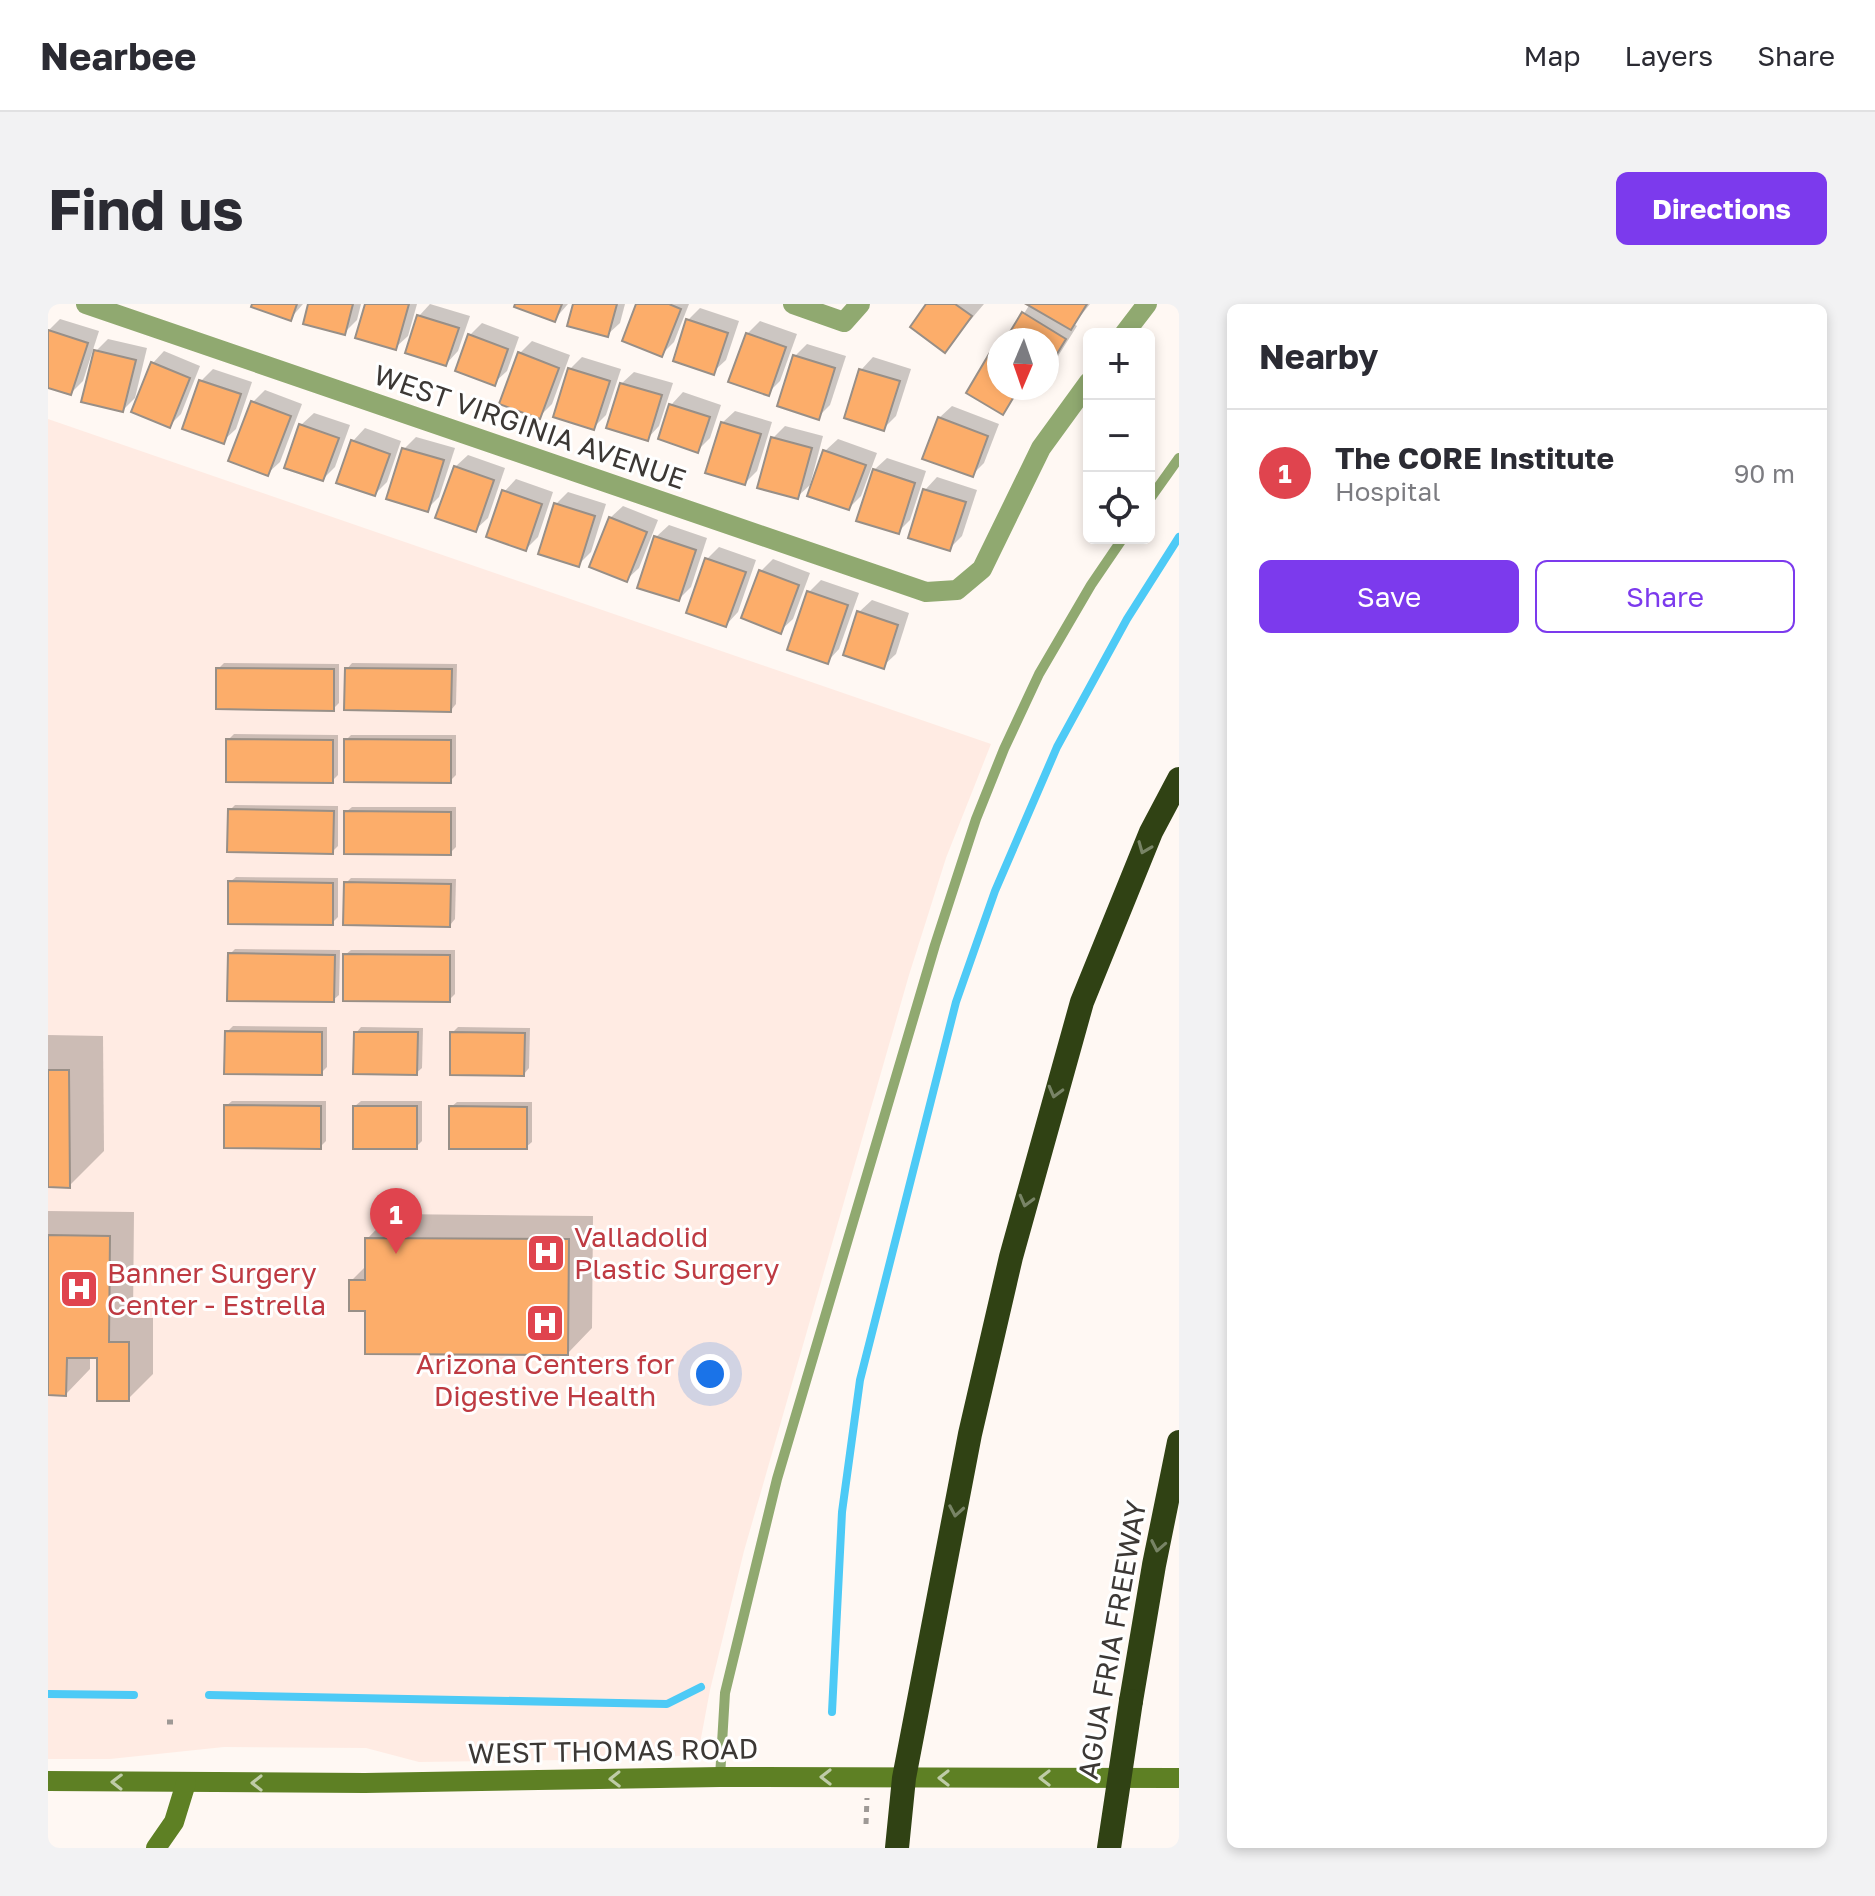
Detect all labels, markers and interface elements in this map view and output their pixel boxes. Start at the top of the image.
text: Nearbee [40,33,196,78]
text: Map [1523,39,1581,72]
text: Layers [1625,39,1713,72]
text: Share [1757,39,1835,72]
button: Directions [1616,172,1827,245]
text: Find us [48,175,244,242]
north arrow [987,328,1059,400]
map controls [1083,328,1155,544]
button: + [1083,328,1155,400]
text: Nearby [1259,336,1379,376]
street label: WEST VIRGINIA AVENUE [370,358,691,495]
button: − [1083,400,1155,472]
text: The CORE Institute [1335,440,1614,476]
text: 1 [1278,458,1292,489]
text: 90 m [1734,458,1795,489]
button: locate [1083,472,1155,544]
text: Hospital [1335,476,1441,507]
button: Save [1259,560,1519,633]
button: Share [1535,560,1795,633]
one-way arrow [1138,840,1154,854]
one-way arrow [1048,1085,1065,1099]
pin: 1 [370,1188,422,1254]
one-way arrow [1019,1194,1036,1208]
place label: Valladolid Plastic Surgery [574,1220,780,1285]
hospital icon: Valladolid Plastic Surgery [525,1232,567,1274]
place label: Banner Surgery Center - Estrella [107,1256,326,1321]
hospital icon: Banner Surgery Center - Estrella [58,1268,100,1310]
hospital icon: Arizona Centers for Digestive Health [524,1302,566,1344]
place label: Arizona Centers for Digestive Health [416,1347,674,1412]
your location [690,1354,730,1394]
street label: AGUA FRIA FREEWAY [1071,1498,1152,1782]
one-way arrow [949,1504,966,1518]
one-way arrow [1150,1539,1167,1553]
street label: WEST THOMAS ROAD [468,1731,758,1770]
one-way arrow [819,1768,832,1786]
one-way arrow [937,1769,950,1787]
one-way arrow [1038,1769,1051,1787]
one-way arrow [608,1770,621,1787]
one-way arrow [110,1773,123,1790]
one-way arrow [250,1774,263,1792]

